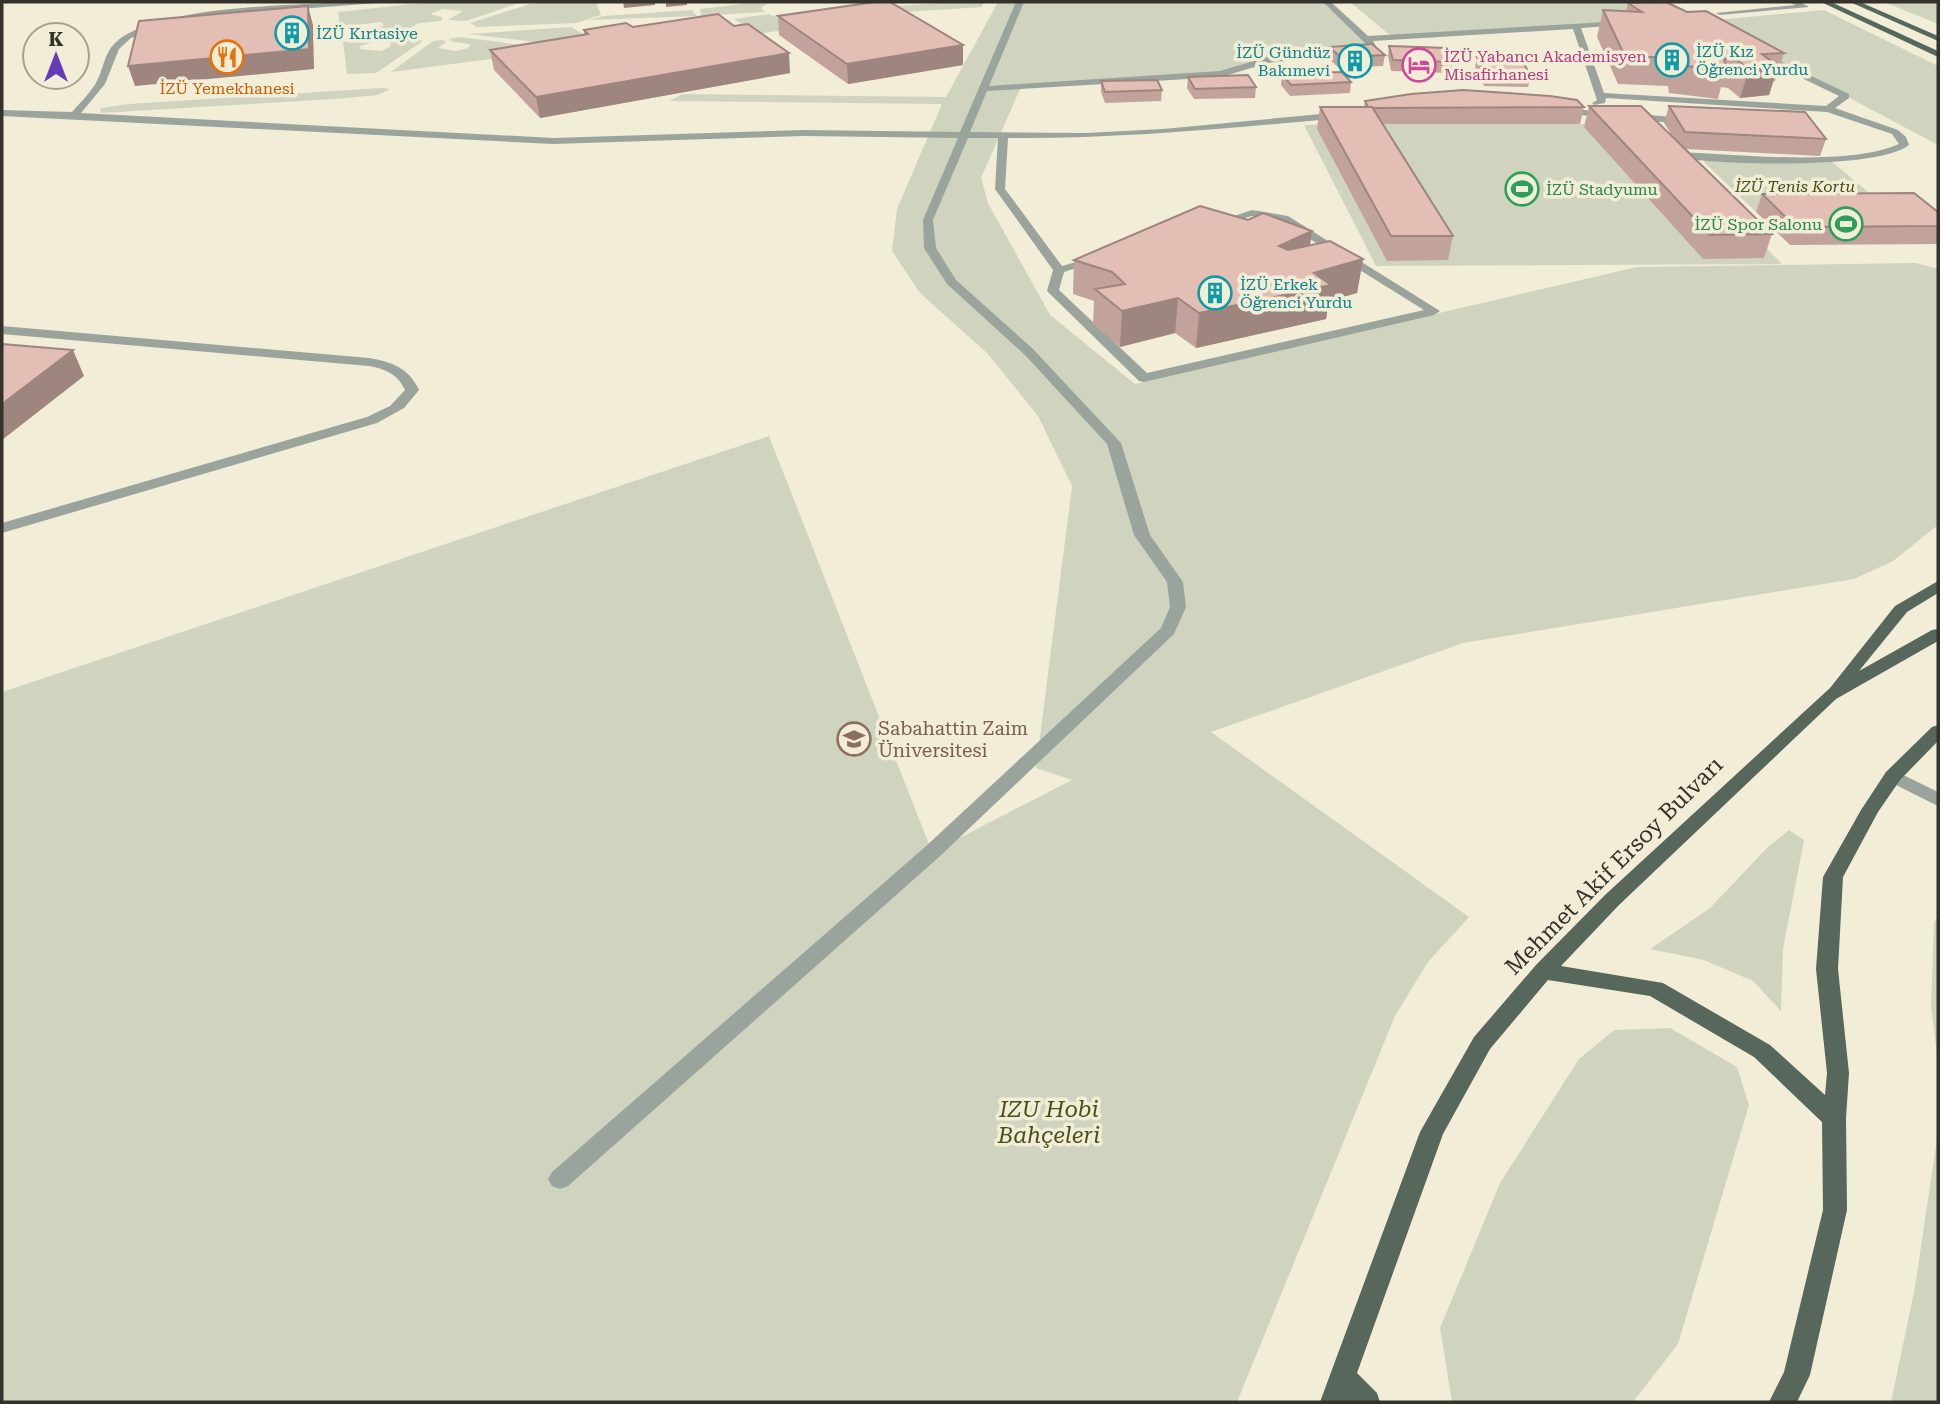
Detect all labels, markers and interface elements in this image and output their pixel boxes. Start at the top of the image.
building icon: İZÜ Kırtasiye [273,14,311,52]
north arrow [21,21,91,91]
place label: İZÜ Kırtasiye [316,24,418,43]
text: K [49,28,64,51]
restaurant icon: İZÜ Yemekhanesi [208,38,246,76]
building icon: İZÜ Kız Öğrenci Yurdu [1653,41,1691,79]
building icon: İZÜ Gündüz Bakımevi [1336,42,1374,80]
place label: İZÜ Kız Öğrenci Yurdu [1696,42,1808,79]
place label: İZÜ Gündüz Bakımevi [1236,43,1330,80]
hotel icon: İZÜ Yabancı Akademisyen Misafirhanesi [1400,46,1438,84]
place label: İZÜ Yabancı Akademisyen Misafirhanesi [1444,47,1647,84]
place label: İZÜ Yemekhanesi [159,79,295,98]
sports icon: İZÜ Stadyumu [1503,170,1541,208]
park label: İZÜ Tenis Kortu [1734,177,1855,196]
place label: İZÜ Stadyumu [1546,180,1657,199]
sports icon: İZÜ Spor Salonu [1827,205,1865,243]
place label: İZÜ Spor Salonu [1695,215,1822,234]
building icon: İZÜ Erkek Öğrenci Yurdu [1196,274,1234,312]
place label: İZÜ Erkek Öğrenci Yurdu [1240,275,1352,312]
place label: Sabahattin Zaim Üniversitesi [878,717,1028,762]
school or university icon: Sabahattin Zaim Üniversitesi [835,720,873,758]
street label: Mehmet Akif Ersoy Bulvarı [1500,752,1728,980]
park label: IZU Hobi Bahçeleri [997,1096,1100,1149]

